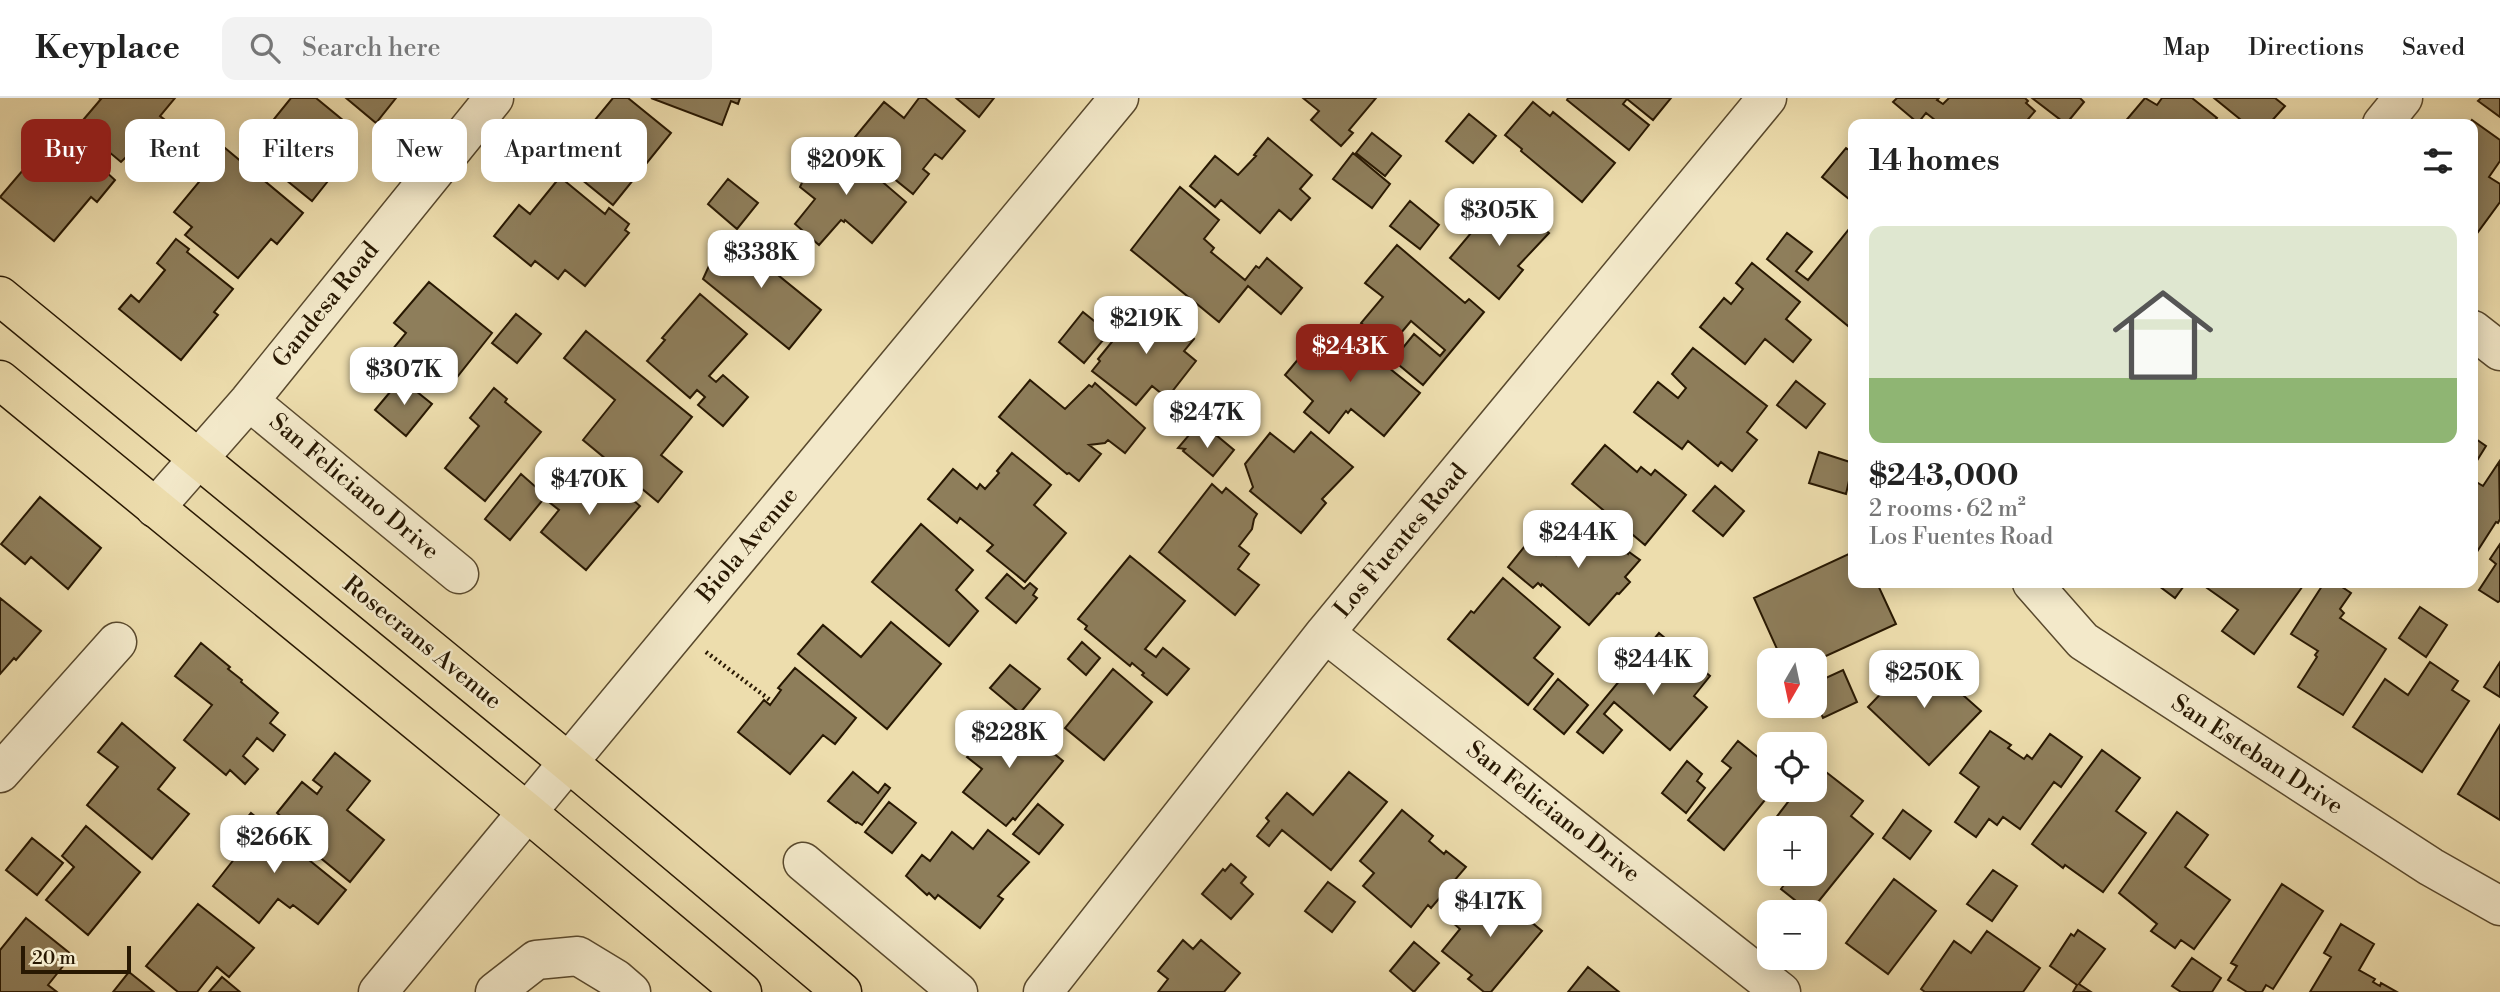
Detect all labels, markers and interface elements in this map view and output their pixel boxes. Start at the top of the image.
search box [222,17,712,80]
text: Keyplace [35,28,180,69]
icon: search [246,29,284,67]
text: Search here [302,32,441,64]
text: Map [2163,33,2210,63]
text: Directions [2248,33,2364,63]
text: Saved [2402,33,2465,63]
chip: Buy [21,119,111,182]
chip: Rent [125,119,225,182]
chip: Filters [239,119,358,182]
chip: New [372,119,467,182]
chip: Apartment [481,119,647,182]
pin: $209K [797,138,895,197]
text: 14 homes [1869,142,2000,180]
icon: filters [2419,142,2457,180]
text: $209K [807,146,885,174]
pin: $305K [1450,188,1548,248]
text: $305K [1460,197,1538,225]
pin: $338K [712,230,810,290]
street label: Gandesa Road [266,236,386,374]
text: $338K [724,239,798,267]
icon: home [2100,272,2226,398]
pin: $219K [1097,296,1195,356]
text: $219K [1110,305,1182,333]
pin: $243K [1301,324,1399,384]
text: $243K [1312,333,1388,361]
pin: $307K [355,348,453,407]
text: $307K [366,356,442,384]
pin: $247K [1158,390,1256,450]
text: $247K [1170,399,1244,427]
street label: San Feliciano Drive [263,407,445,567]
text: $243,000 [1869,457,2019,495]
pin: $470K [540,458,638,517]
street label: Los Fuentes Road [1328,458,1474,624]
text: $470K [551,466,627,494]
street label: Biola Avenue [690,481,805,610]
text: 2 rooms · 62 m² [1869,495,2026,523]
pin: $244K [1529,510,1627,570]
text: $244K [1539,519,1617,547]
text: Los Fuentes Road [1869,523,2053,551]
street label: Rosecrans Avenue [336,570,508,716]
pin: $244K [1604,638,1702,697]
text: $244K [1614,646,1692,674]
north arrow [1757,648,1827,718]
map controls [1757,648,1827,970]
pin: $250K [1875,650,1973,710]
text: $250K [1885,659,1963,687]
street label: San Esteban Drive [2165,688,2349,822]
pin: $228K [960,710,1058,770]
text: $228K [971,719,1047,747]
button: locate [1757,732,1827,802]
street label: San Feliciano Drive [1460,735,1646,889]
pin: $266K [225,816,323,875]
button: + [1757,816,1827,886]
text: $266K [236,824,312,852]
pin: $417K [1441,880,1539,939]
text: $417K [1455,888,1525,916]
button: − [1757,900,1827,970]
scale bar [21,943,131,975]
text: 20 m [32,946,76,970]

